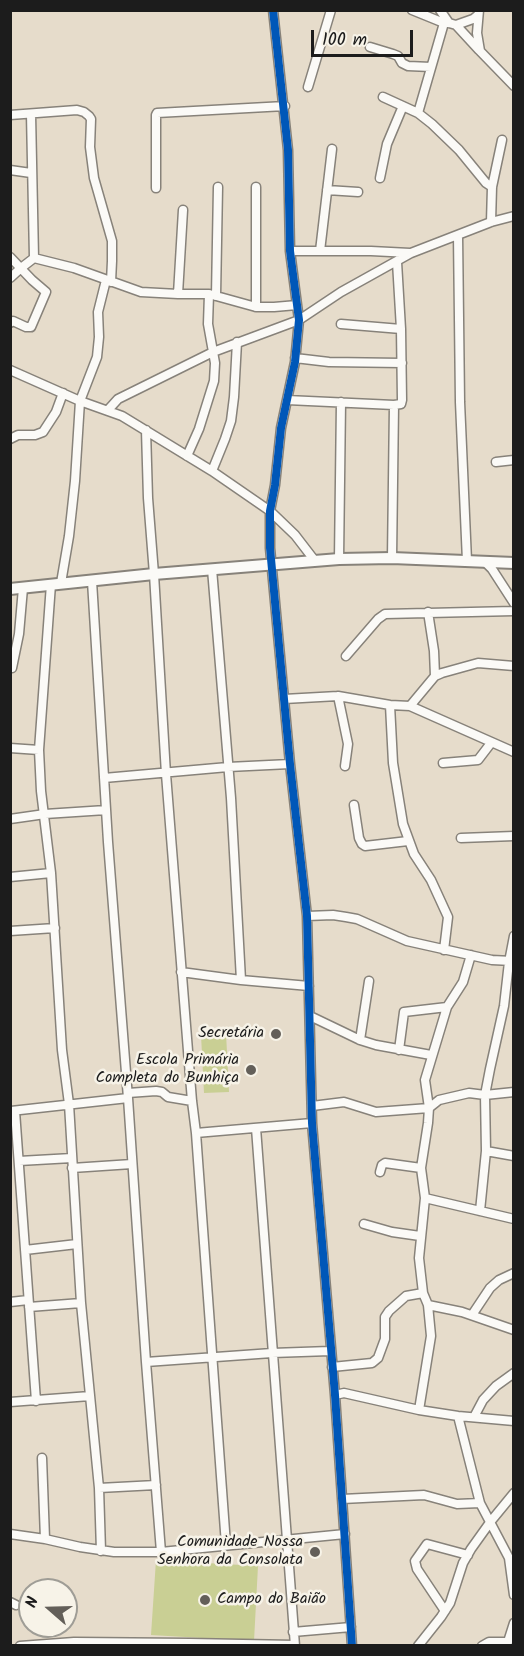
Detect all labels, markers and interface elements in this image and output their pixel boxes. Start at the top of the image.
scale bar [314,18,416,56]
text: 100 m [322,26,367,55]
place label: Secretária [198,1024,264,1044]
marker: Secretária [269,1027,283,1041]
place label: Escola Primária Completa do Bunhiça [95,1051,239,1089]
marker: Escola Primária Completa do Bunhiça [244,1063,258,1077]
place label: Comunidade Nossa Senhora da Consolata [157,1533,303,1571]
marker: Comunidade Nossa Senhora da Consolata [308,1545,322,1559]
north arrow [18,1578,78,1638]
place label: Campo do Baião [217,1590,326,1610]
text: N [19,1593,46,1611]
marker: Campo do Baião [198,1593,212,1607]

